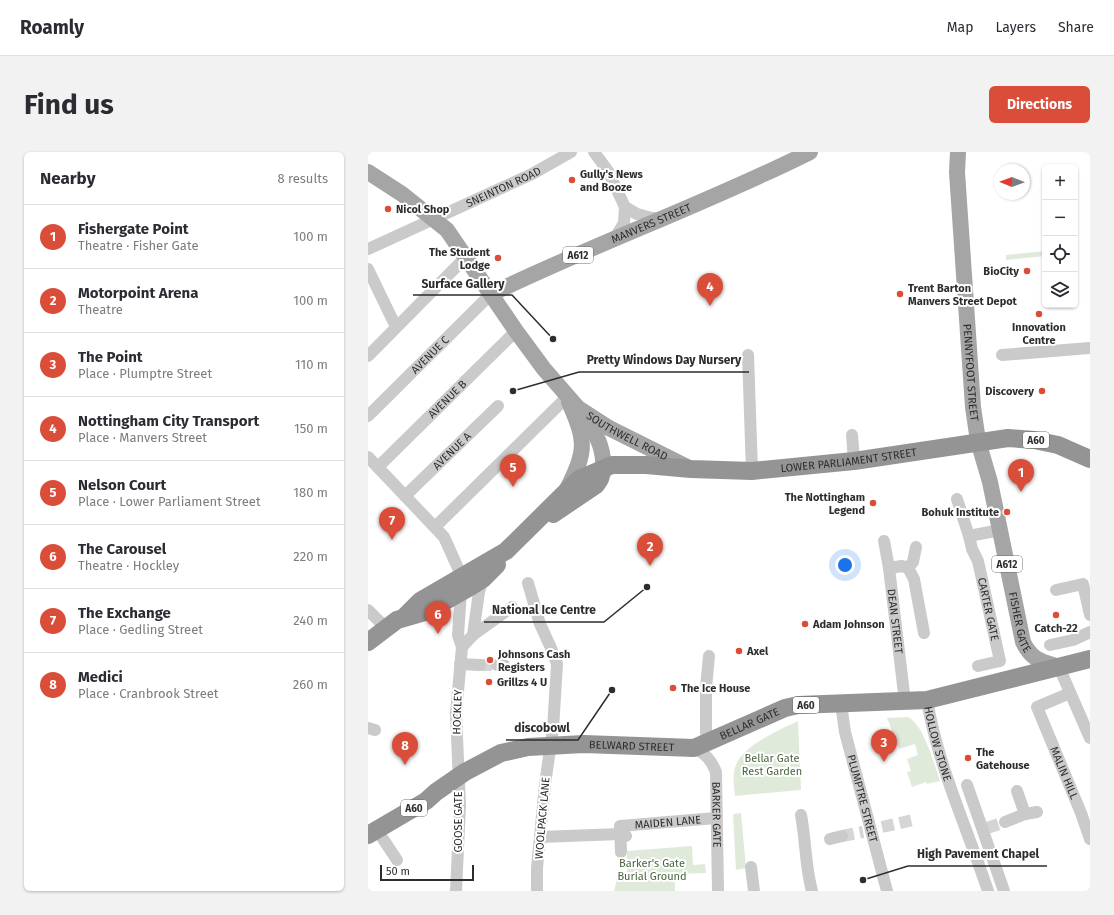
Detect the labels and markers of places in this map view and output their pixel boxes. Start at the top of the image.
place label: Gully's News and Booze [580,168,644,194]
marker: Gully's News and Booze [567,175,577,185]
place label: Nicol Shop [396,203,450,216]
marker: Nicol Shop [383,204,393,214]
place label: The Student Lodge [429,246,491,272]
marker: The Student Lodge [493,253,503,263]
place label: BioCity [983,265,1019,278]
marker: BioCity [1022,266,1032,276]
callout: Surface Gallery [413,271,512,295]
pin: 4 [697,273,723,306]
place label: Trent Barton Manvers Street Depot [908,282,1018,308]
marker: Trent Barton Manvers Street Depot [895,289,905,299]
marker: Innovation Centre [1034,309,1044,319]
place label: Innovation Centre [1012,321,1066,347]
callout: Pretty Windows Day Nursery [579,348,749,372]
place label: Discovery [985,385,1034,398]
marker: Discovery [1037,386,1047,396]
pin: 5 [500,454,526,487]
pin: 1 [1008,459,1034,492]
place label: The Nottingham Legend [785,491,865,517]
marker: The Nottingham Legend [868,498,878,508]
place label: Bohuk Institute [922,506,999,519]
pin: 7 [379,507,405,540]
marker: Bohuk Institute [1002,507,1012,517]
pin: 2 [637,533,663,566]
callout: National Ice Centre [484,598,604,622]
pin: 6 [425,601,451,634]
marker: Catch-22 [1051,610,1061,620]
place label: Adam Johnson [812,618,885,631]
marker: Adam Johnson [800,619,810,629]
place label: Catch-22 [1034,622,1078,635]
place label: Axel [746,645,769,658]
marker: Axel [734,646,744,656]
place label: Johnsons Cash Registers [497,648,570,674]
marker: Johnsons Cash Registers [485,655,495,665]
place label: Grillzs 4 U [497,676,547,689]
marker: Grillzs 4 U [484,677,494,687]
place label: The Ice House [681,682,750,695]
marker: The Ice House [668,683,678,693]
callout: discobowl [506,716,578,740]
pin: 3 [871,729,897,762]
pin: 8 [392,732,418,765]
place label: The Gatehouse [976,746,1030,772]
marker: The Gatehouse [963,753,973,763]
callout: High Pavement Chapel [908,842,1047,866]

